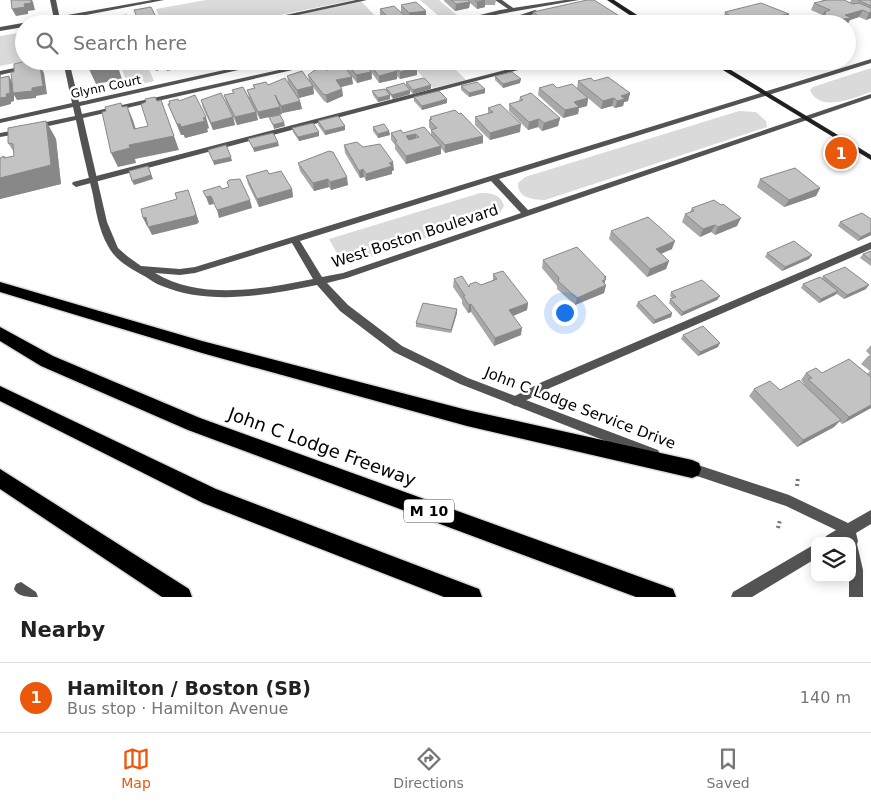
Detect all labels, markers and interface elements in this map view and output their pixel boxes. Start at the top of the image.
search box [15,15,856,70]
icon: search [33,29,61,57]
text: Search here [73,32,187,54]
street label: Glynn Court [69,73,143,101]
pin: 1 [825,134,857,172]
street label: West Boston Boulevard [329,201,501,271]
your location [552,300,578,326]
street label: John C Lodge Service Drive [481,363,678,453]
street label: John C Lodge Freeway [225,402,419,490]
road number: M 10 [404,500,454,522]
map controls [811,537,856,582]
button: layers [811,537,856,582]
text: Nearby [20,618,105,642]
text: Hamilton / Boston (SB) [67,677,311,699]
text: 1 [30,688,42,707]
text: 140 m [800,688,851,707]
text: Bus stop · Hamilton Avenue [67,699,288,718]
tab: Map [121,745,151,791]
tab: Directions [393,745,464,791]
tab: Saved [706,745,750,791]

